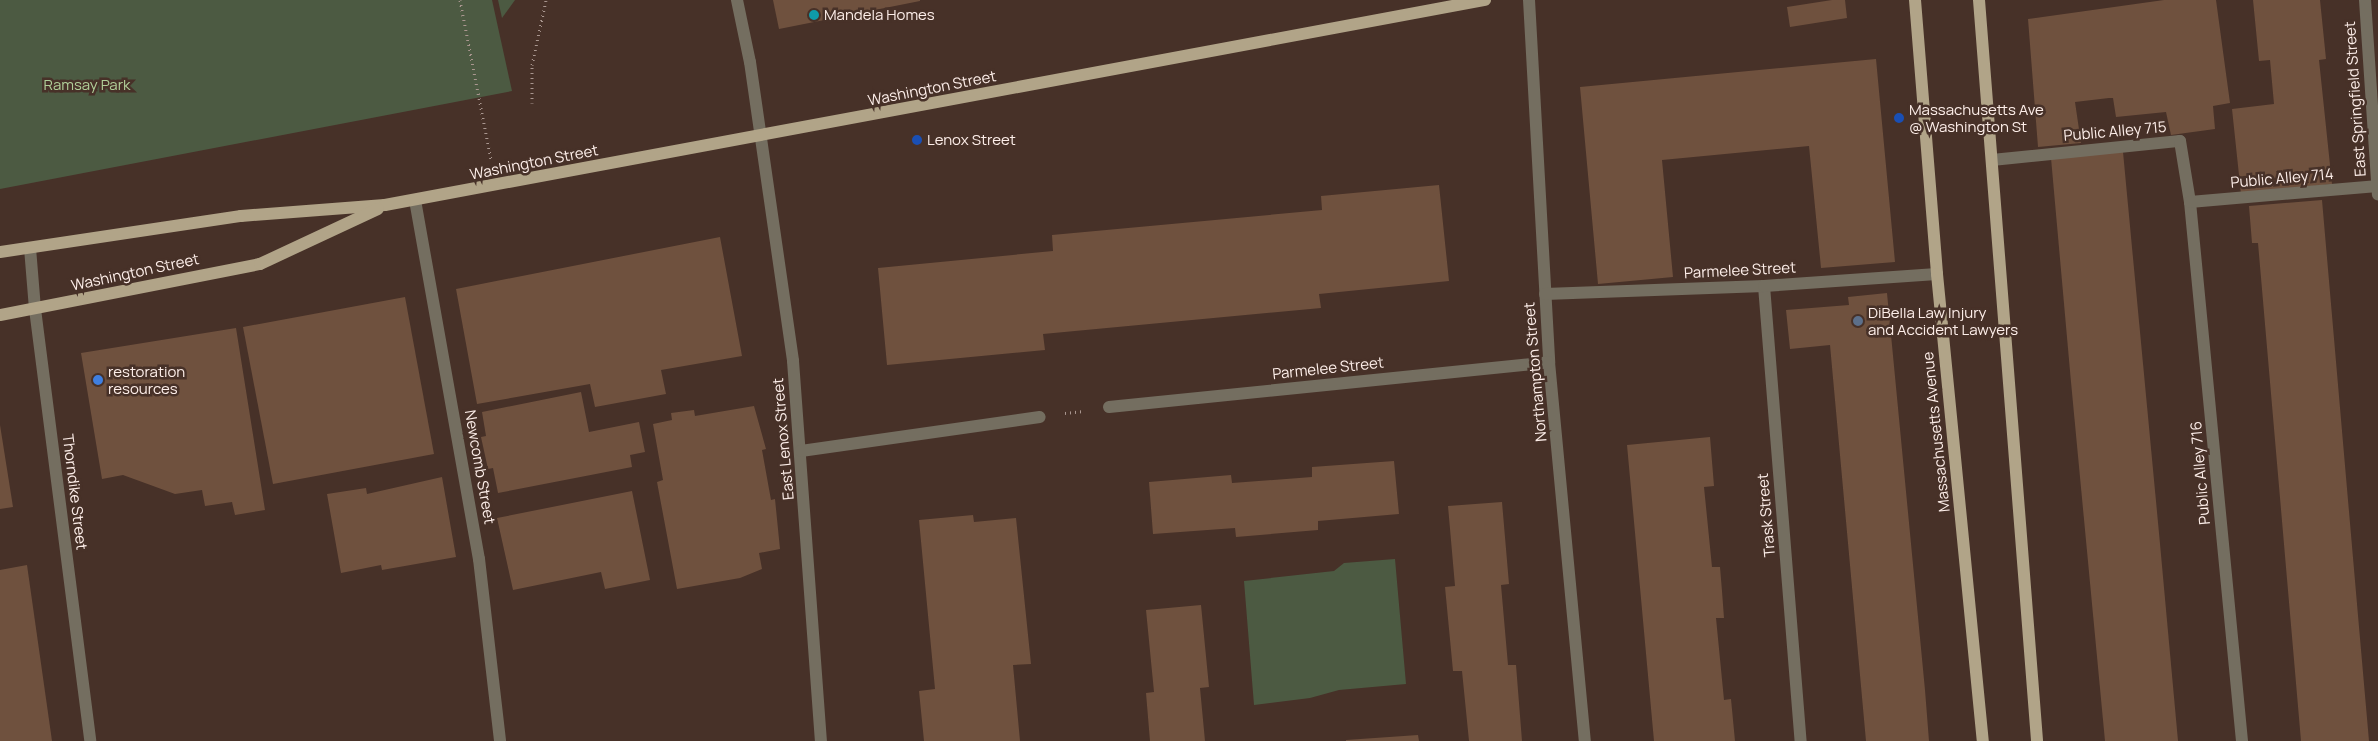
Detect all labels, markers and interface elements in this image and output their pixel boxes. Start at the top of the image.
place label: Mandela Homes [824,6,935,24]
marker: Mandela Homes [808,9,820,21]
street label: East Springfield Street [2341,21,2369,177]
street label: Washington Street [866,67,998,109]
park label: Ramsay Park [43,76,131,94]
place label: Massachusetts Ave @ Washington St [1909,100,2044,135]
marker: Massachusetts Ave @ Washington St [1893,112,1905,124]
street label: Public Alley 715 [2063,118,2167,144]
place label: Lenox Street [927,131,1016,149]
marker: Lenox Street [911,134,923,146]
street label: Washington Street [468,141,600,183]
street label: Public Alley 714 [2230,165,2334,191]
street label: Washington Street [69,250,201,294]
street label: Parmelee Street [1684,258,1796,282]
street label: Northampton Street [1520,302,1550,442]
place label: DiBella Law Injury and Accident Lawyers [1868,303,2018,338]
marker: DiBella Law Injury and Accident Lawyers [1852,315,1864,327]
street label: Massachusetts Avenue [1919,351,1953,513]
street label: Parmelee Street [1271,353,1385,383]
place label: restoration resources [108,362,185,397]
marker: restoration resources [92,374,104,386]
street label: East Lenox Street [769,377,797,501]
street label: Newcomb Street [461,409,499,525]
street label: Public Alley 716 [2187,420,2213,526]
street label: Thorndike Street [59,433,91,551]
street label: Trask Street [1753,472,1779,558]

